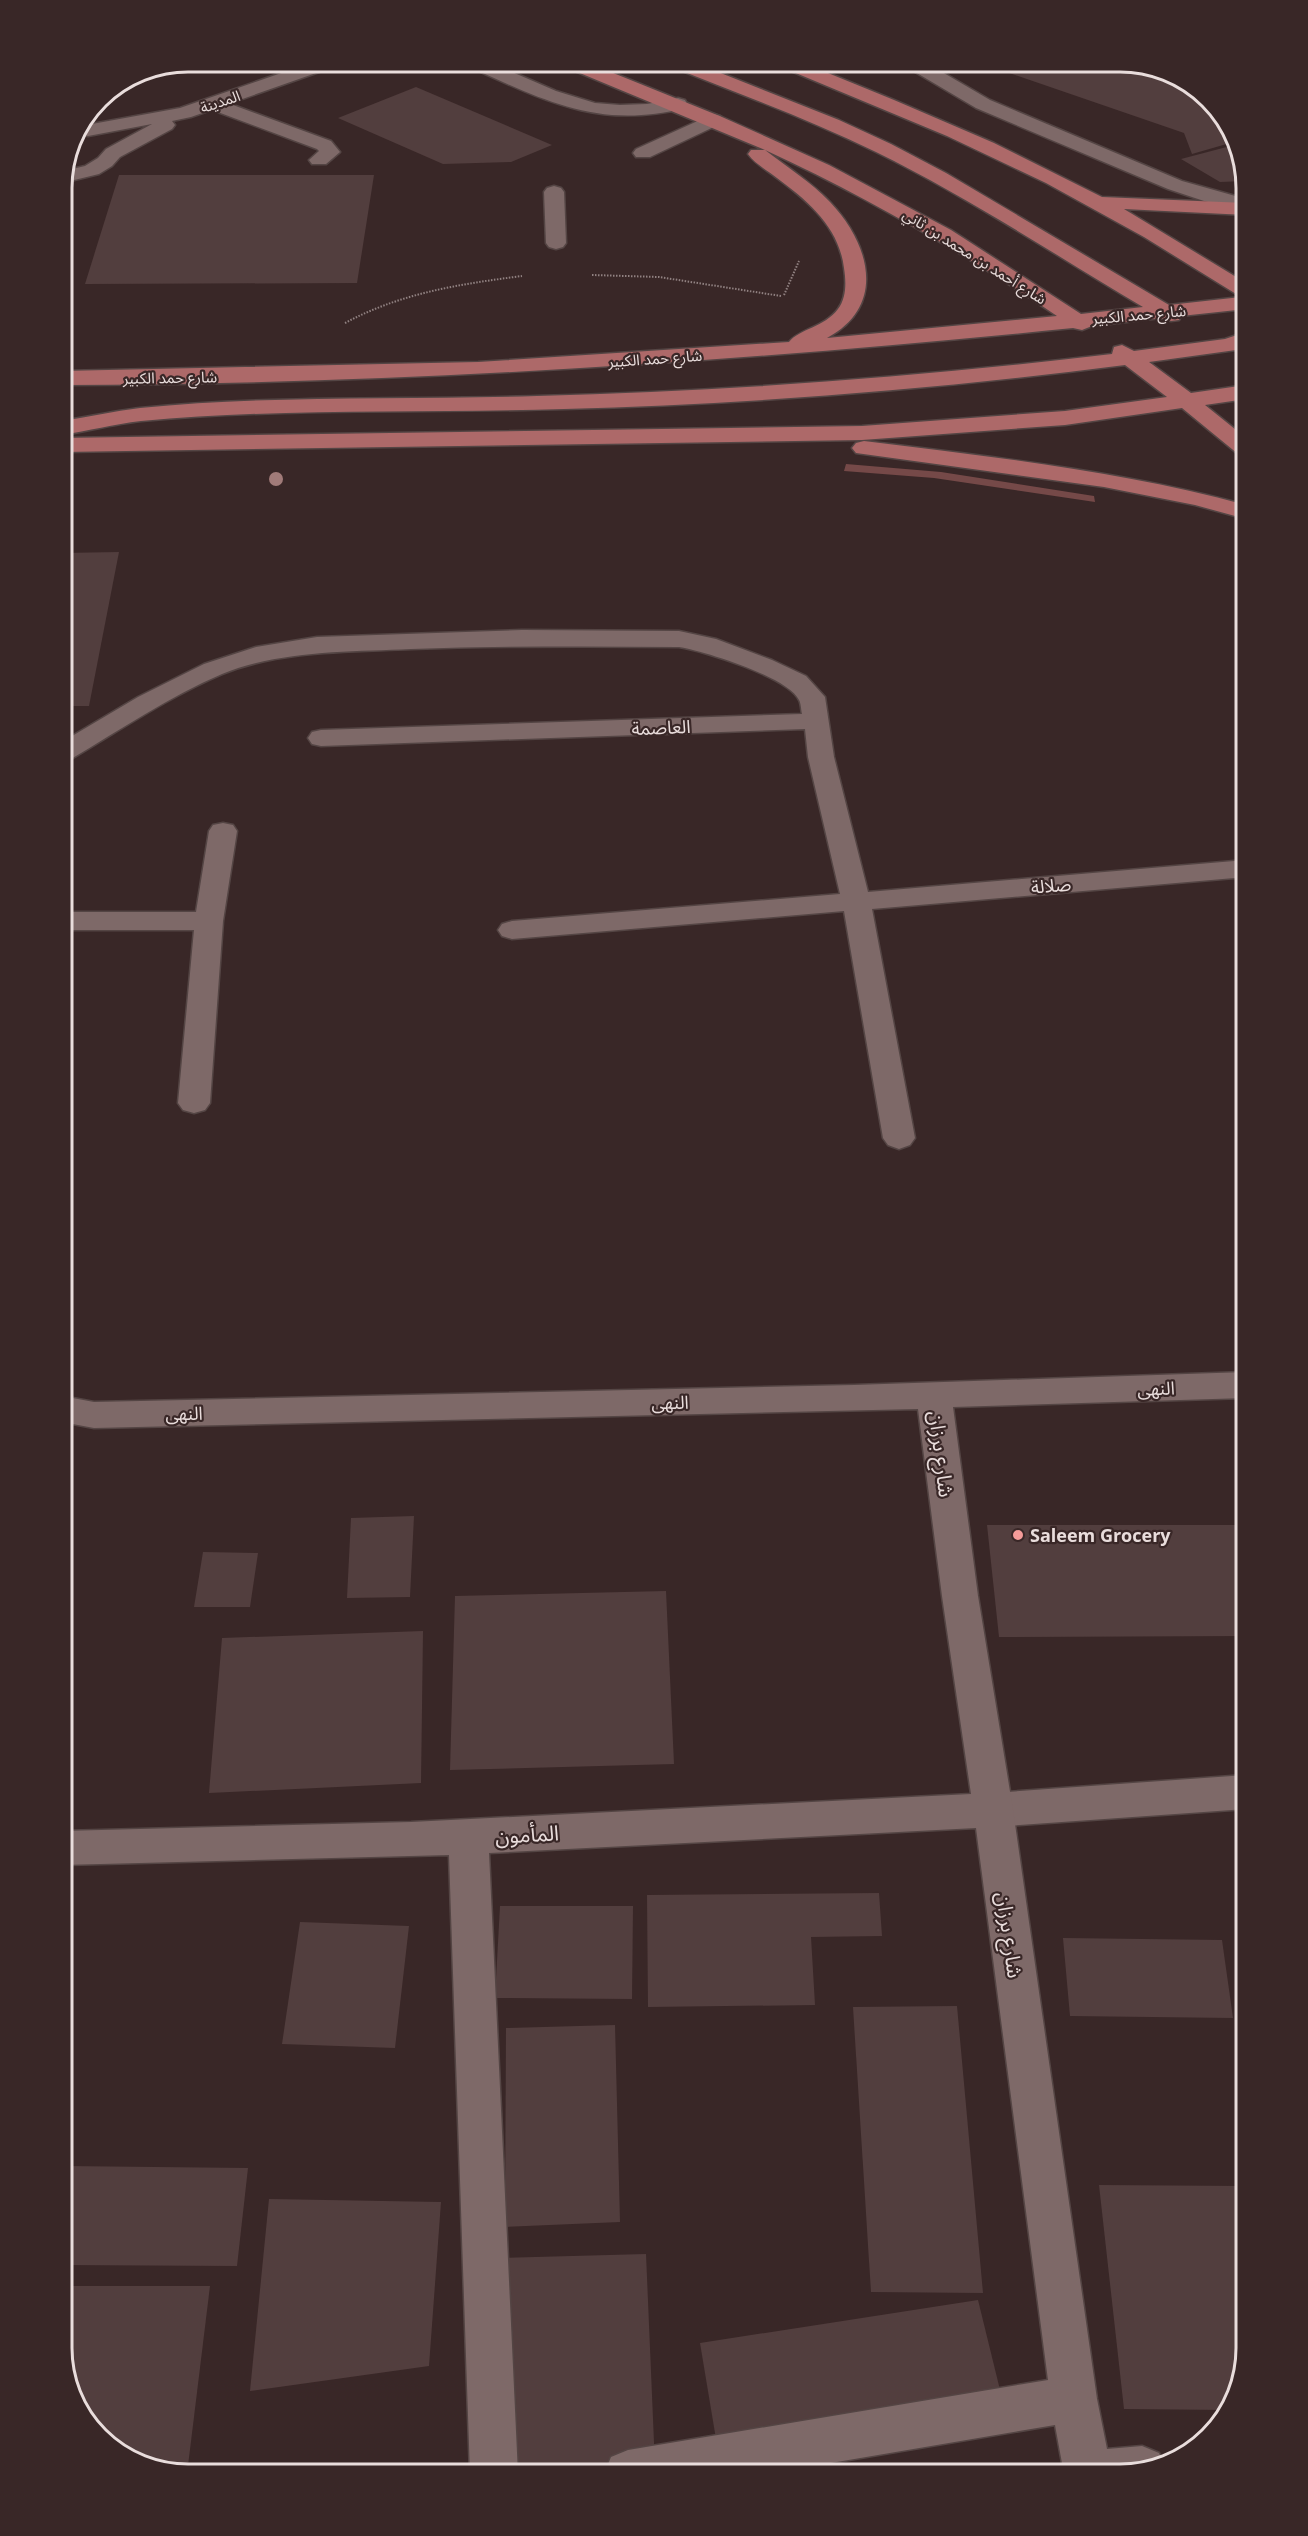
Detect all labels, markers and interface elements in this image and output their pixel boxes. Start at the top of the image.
street label: المدينة [197,85,243,117]
street label: شارع أحمد بن محمد بن ثاني [898,204,1051,311]
street label: شارع حمد الكبير [1090,300,1187,331]
street label: شارع حمد الكبير [606,345,703,374]
street label: شارع حمد الكبير [122,366,218,391]
street label: العاصمة [631,714,691,740]
street label: صلالة [1030,871,1072,899]
street label: النهى [1137,1375,1175,1401]
street label: النهى [651,1390,689,1414]
street label: النهى [165,1401,203,1425]
street label: شارع برزان [921,1409,961,1499]
place label: Saleem Grocery [1030,1523,1171,1547]
marker: Saleem Grocery [1011,1528,1025,1542]
street label: المأمون [494,1818,560,1850]
street label: شارع برزان [988,1890,1030,1980]

